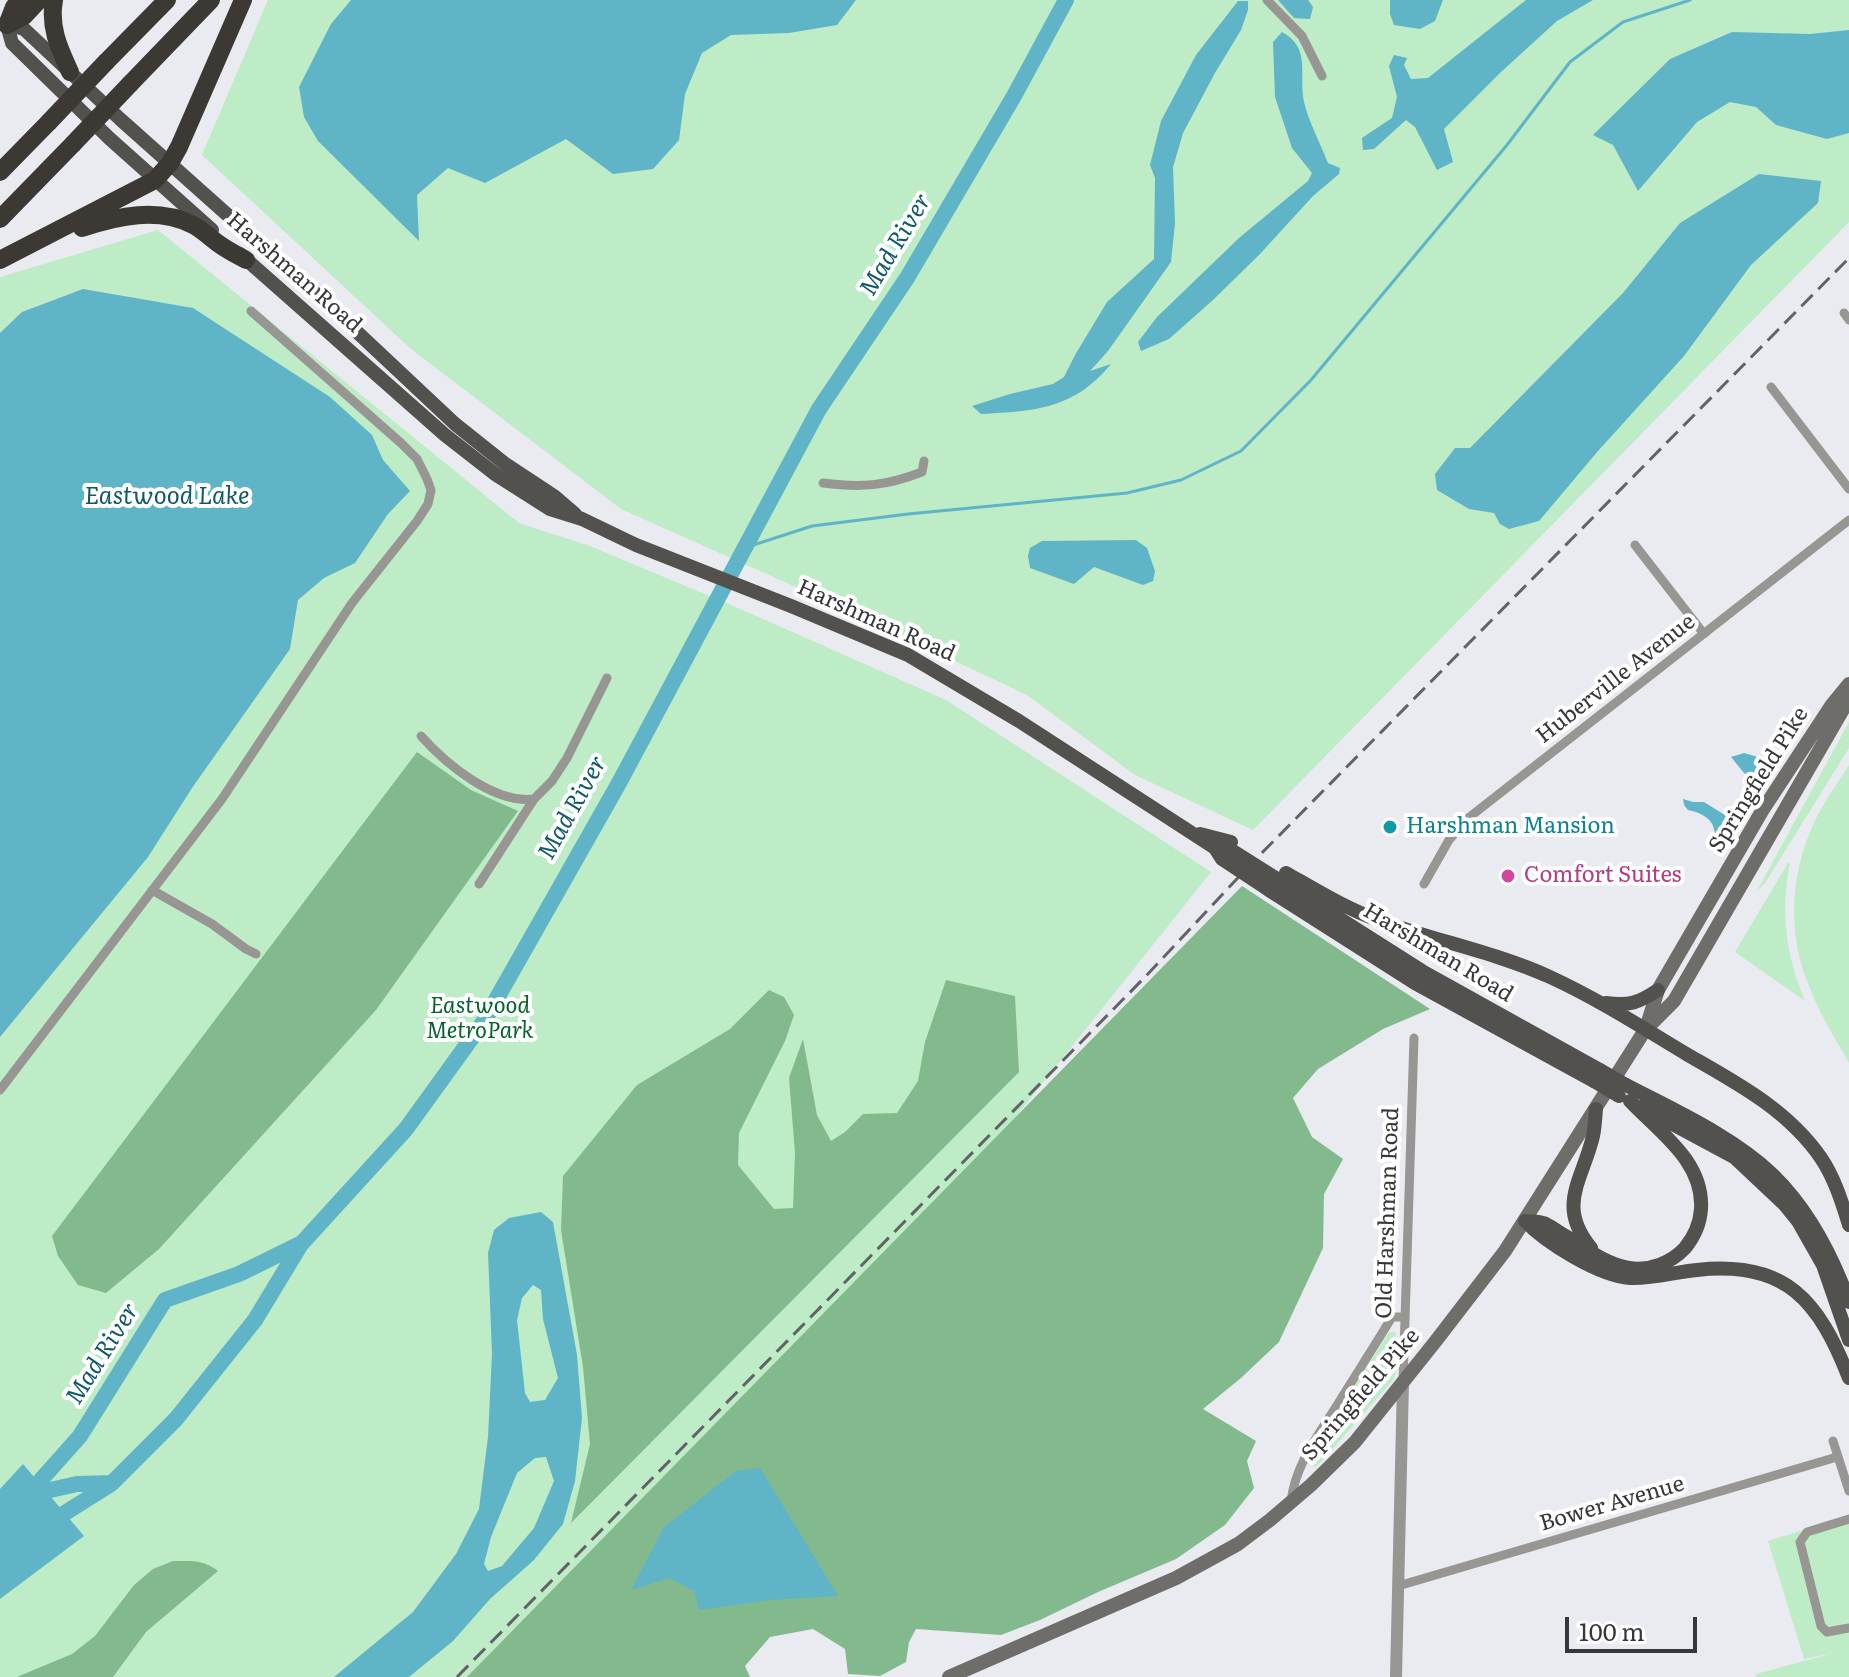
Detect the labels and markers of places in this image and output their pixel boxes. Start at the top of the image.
place label: Harshman Mansion [1406,814,1615,840]
marker: Harshman Mansion [1381,818,1399,836]
place label: Comfort Suites [1524,863,1681,889]
marker: Comfort Suites [1499,867,1517,885]

